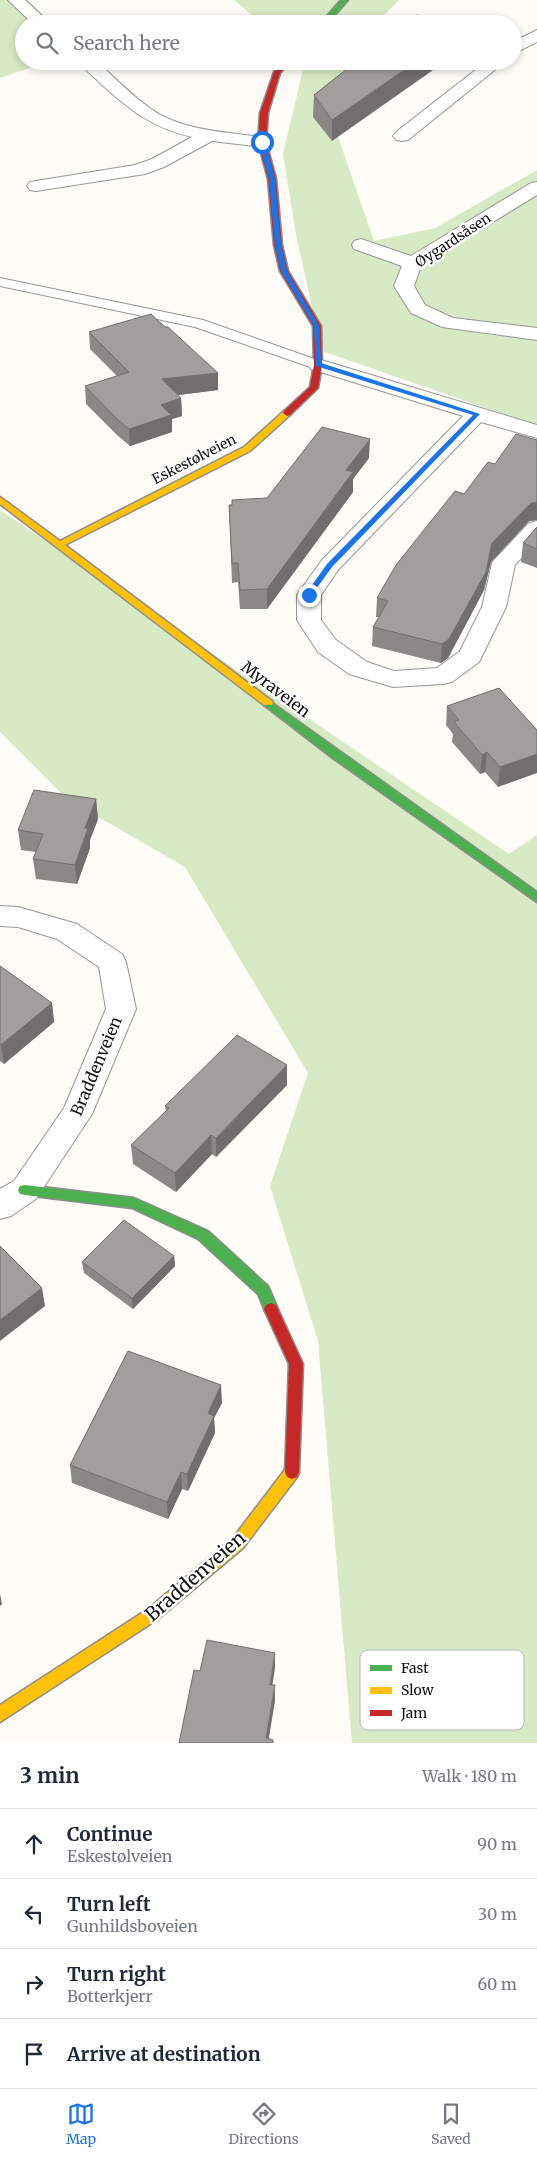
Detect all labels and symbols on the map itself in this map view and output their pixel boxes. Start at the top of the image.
route start [251,131,274,154]
street label: Øygardsåsen [412,209,494,271]
street label: Eskestølveien [149,430,239,488]
route end [298,584,321,607]
street label: Myraveien [238,657,315,722]
street label: Braddenveien [66,1013,126,1119]
street label: Braddenveien [140,1525,251,1626]
legend [360,1650,524,1730]
text: Fast [401,1659,429,1677]
text: Slow [401,1681,434,1699]
text: Jam [400,1704,427,1722]

